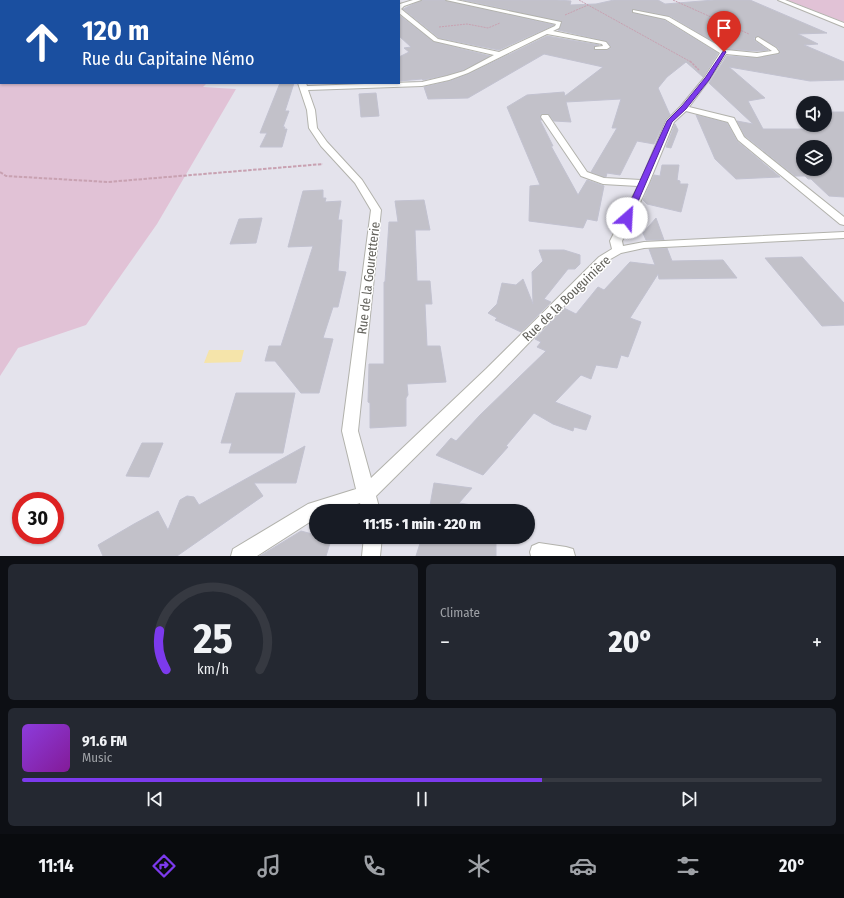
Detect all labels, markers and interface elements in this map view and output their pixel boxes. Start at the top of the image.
pin [707,11,741,52]
text: 120 m [82,14,149,47]
icon: ahead [16,16,68,68]
icon: arrive [713,17,735,39]
text: Rue du Capitaine Némo [82,48,254,70]
map controls [796,96,832,176]
button: sound [796,96,832,132]
button: layers [796,140,832,176]
position arrow [606,197,648,239]
street label: Rue de la Gouretterie [354,221,383,335]
street label: Rue de la Bouguinière [519,252,613,344]
speed limit sign: 30 [12,492,64,544]
text: 11:15 · 1 min · 220 m [363,515,481,533]
text: Climate [440,605,480,620]
text: 25 [192,614,233,664]
text: 20° [609,624,653,660]
text: − [440,629,450,656]
text: + [812,629,822,656]
text: km/h [197,661,229,678]
text: 91.6 FM [82,732,127,750]
text: Music [82,750,112,765]
icon: previous [144,788,166,810]
icon: pause [411,788,433,810]
icon: next [678,788,700,810]
icon: directions [150,852,178,880]
icon: music [255,852,283,880]
icon: phone [360,852,388,880]
icon: climate [465,852,493,880]
icon: car [569,852,597,880]
icon: filters [674,852,702,880]
text: 11:14 [38,855,74,877]
text: 20° [779,855,806,877]

